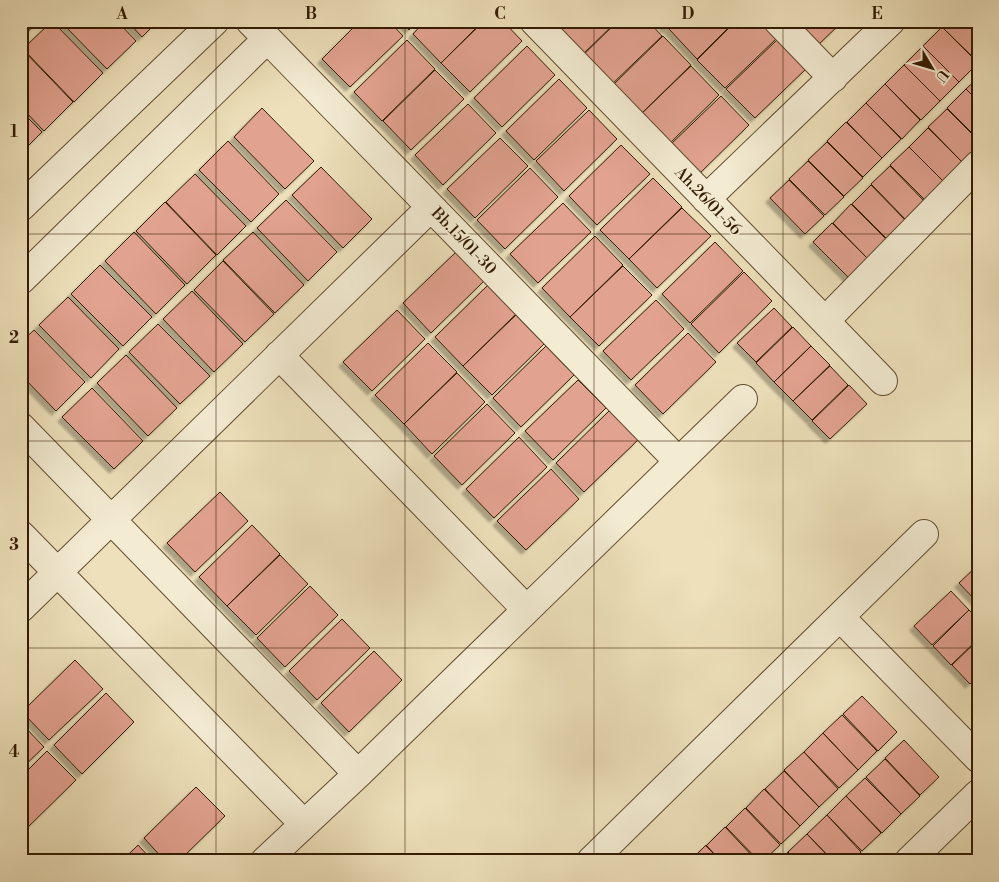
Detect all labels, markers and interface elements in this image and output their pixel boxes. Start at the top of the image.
text: A [115,4,128,24]
text: B [305,4,317,24]
text: C [494,4,506,24]
text: D [682,4,695,24]
text: E [871,4,883,24]
north arrow [906,42,956,92]
text: U [931,66,952,85]
text: 1 [10,122,18,142]
street label: Ah.26/01-56 [670,162,746,240]
street label: Bb.15/01-30 [426,202,501,279]
text: 2 [9,328,19,348]
text: 3 [9,535,19,555]
text: 4 [9,742,20,762]

